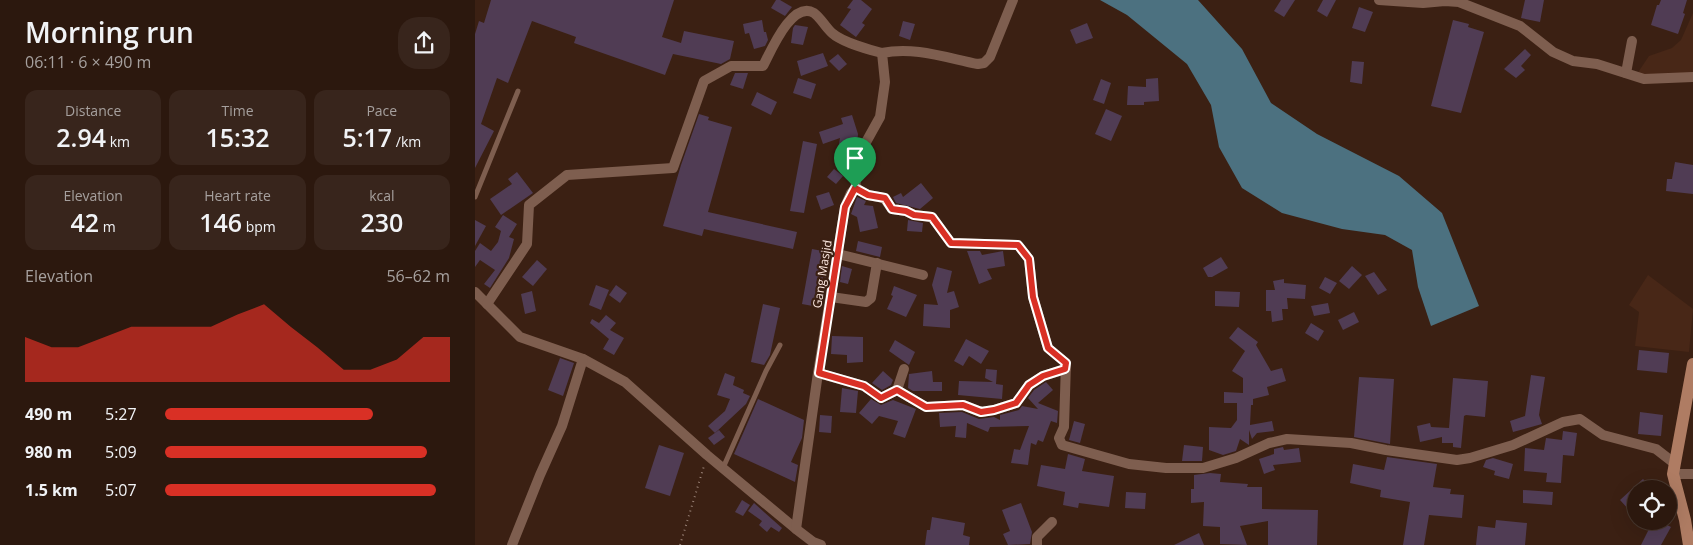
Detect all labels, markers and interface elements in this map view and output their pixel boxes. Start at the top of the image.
text: Morning run [25,13,194,51]
button: share [398,17,450,69]
text: 06:11 · 6 × 490 m [25,51,151,73]
text: Distance [65,101,121,120]
text: Time [221,101,254,120]
text: Pace [366,101,397,120]
text: 2.94 [56,120,106,154]
text: 15:32 [205,120,270,154]
text: 5:17 [342,120,392,154]
text: km [106,132,130,151]
text: /km [392,132,421,151]
pin [834,137,876,188]
icon: arrive [841,144,869,172]
text: Elevation [63,186,123,205]
text: Heart rate [204,186,271,205]
text: kcal [369,186,395,205]
text: 42 [71,205,99,239]
text: 146 [199,205,242,239]
text: 230 [360,205,403,239]
text: m [99,217,116,236]
text: bpm [242,217,276,236]
street label: Gang Masjid [808,239,836,309]
text: Elevation [25,265,93,287]
text: 56–62 m [386,265,450,287]
text: 490 m [25,403,72,425]
text: 5:27 [105,403,137,425]
text: 980 m [25,441,72,463]
text: 5:09 [105,441,137,463]
text: 1.5 km [25,479,78,501]
text: 5:07 [105,479,137,501]
map controls [1627,480,1677,530]
button: locate [1627,480,1677,530]

